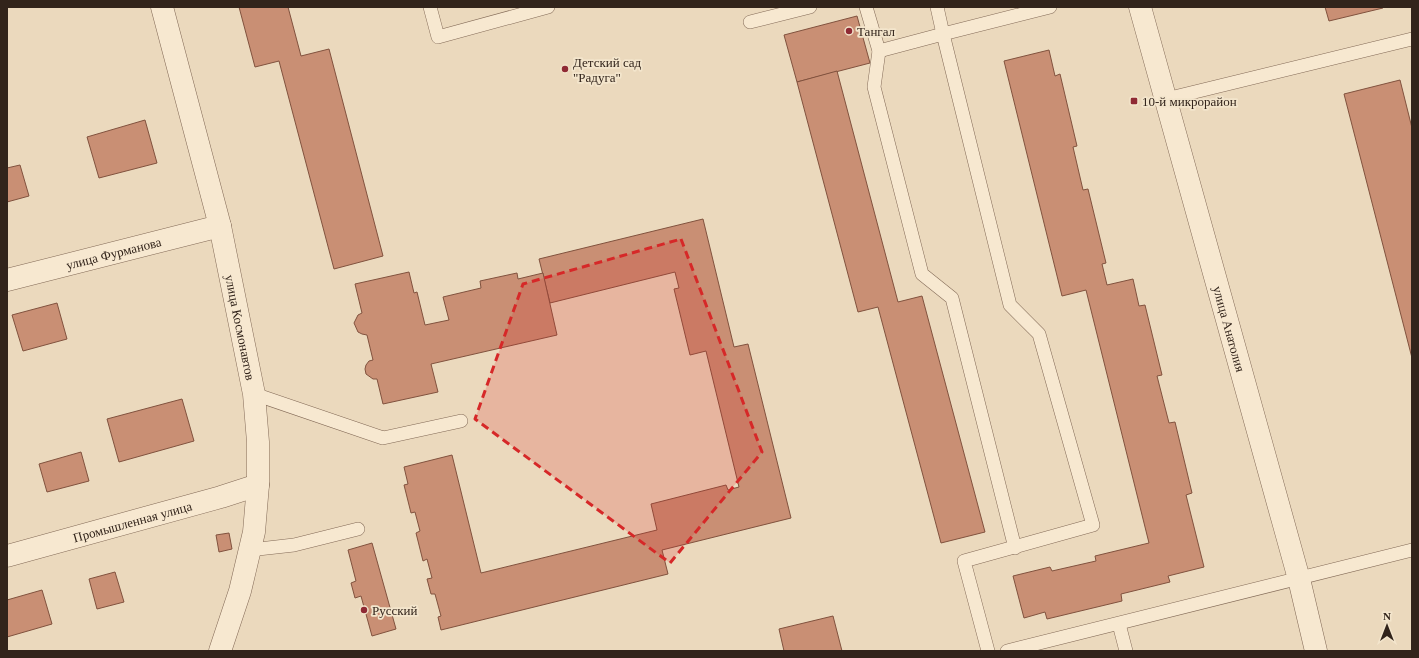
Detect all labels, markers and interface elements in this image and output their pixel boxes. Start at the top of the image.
place label: Тангал [857,24,896,39]
marker: Тангал [844,26,854,36]
place label: Детский сад "Радуга" [573,55,642,85]
marker: Детский сад "Радуга" [560,64,570,74]
place label: 10-й микрорайон [1142,94,1237,109]
marker: 10-й микрорайон [1129,96,1139,106]
street label: улица Фурманова [65,234,163,273]
street label: улица Космонавтов [222,273,258,382]
street label: улица Анатолия [1210,284,1248,374]
street label: Промышленная улица [71,498,194,545]
place label: Русский [372,603,418,618]
marker: Русский [359,605,369,615]
north arrow [1367,606,1407,646]
text: N [1383,610,1391,622]

